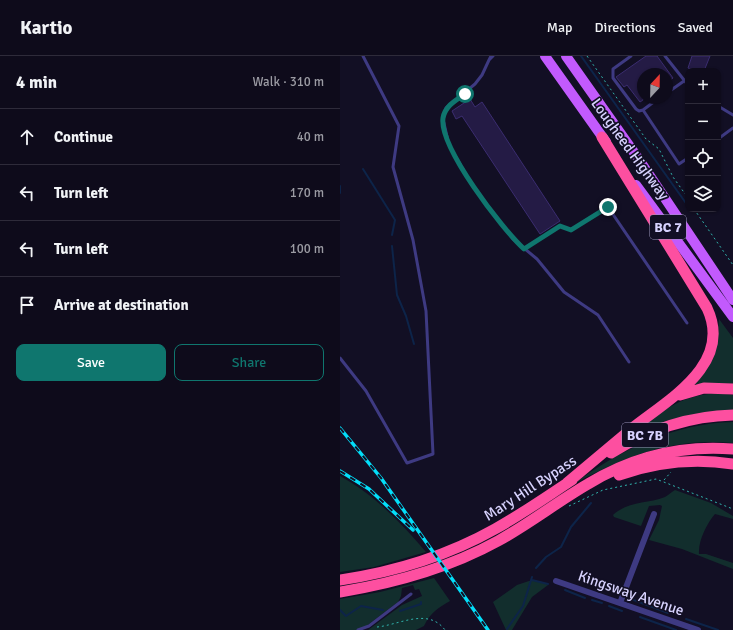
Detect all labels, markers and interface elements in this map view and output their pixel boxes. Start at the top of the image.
text: Kartio [20,16,73,40]
text: Map [547,19,573,36]
text: Directions [595,19,656,36]
text: Saved [678,19,713,36]
north arrow [637,68,673,104]
map controls [685,68,721,212]
button: + [685,68,721,104]
text: 4 min [16,72,57,93]
text: Walk · 310 m [253,74,324,90]
route start [456,85,474,103]
street label: Lougheed Highway [587,95,673,203]
button: − [685,104,721,140]
icon: ahead [16,126,38,148]
text: Continue [54,128,113,146]
text: 40 m [297,129,324,145]
button: locate [685,140,721,176]
button: layers [685,176,721,212]
icon: left [16,182,38,204]
text: Turn left [54,184,108,202]
text: 170 m [290,185,324,201]
route end [599,198,617,216]
road number: BC 7 [650,215,686,239]
icon: left [16,238,38,260]
text: Turn left [54,240,108,258]
text: 100 m [290,241,324,257]
icon: arrive [16,294,38,316]
text: Arrive at destination [54,296,189,314]
button: Save [16,344,166,381]
button: Share [174,344,324,381]
road number: BC 7B [622,423,668,447]
street label: Mary Hill Bypass [480,451,580,525]
street label: Kingsway Avenue [576,566,686,620]

